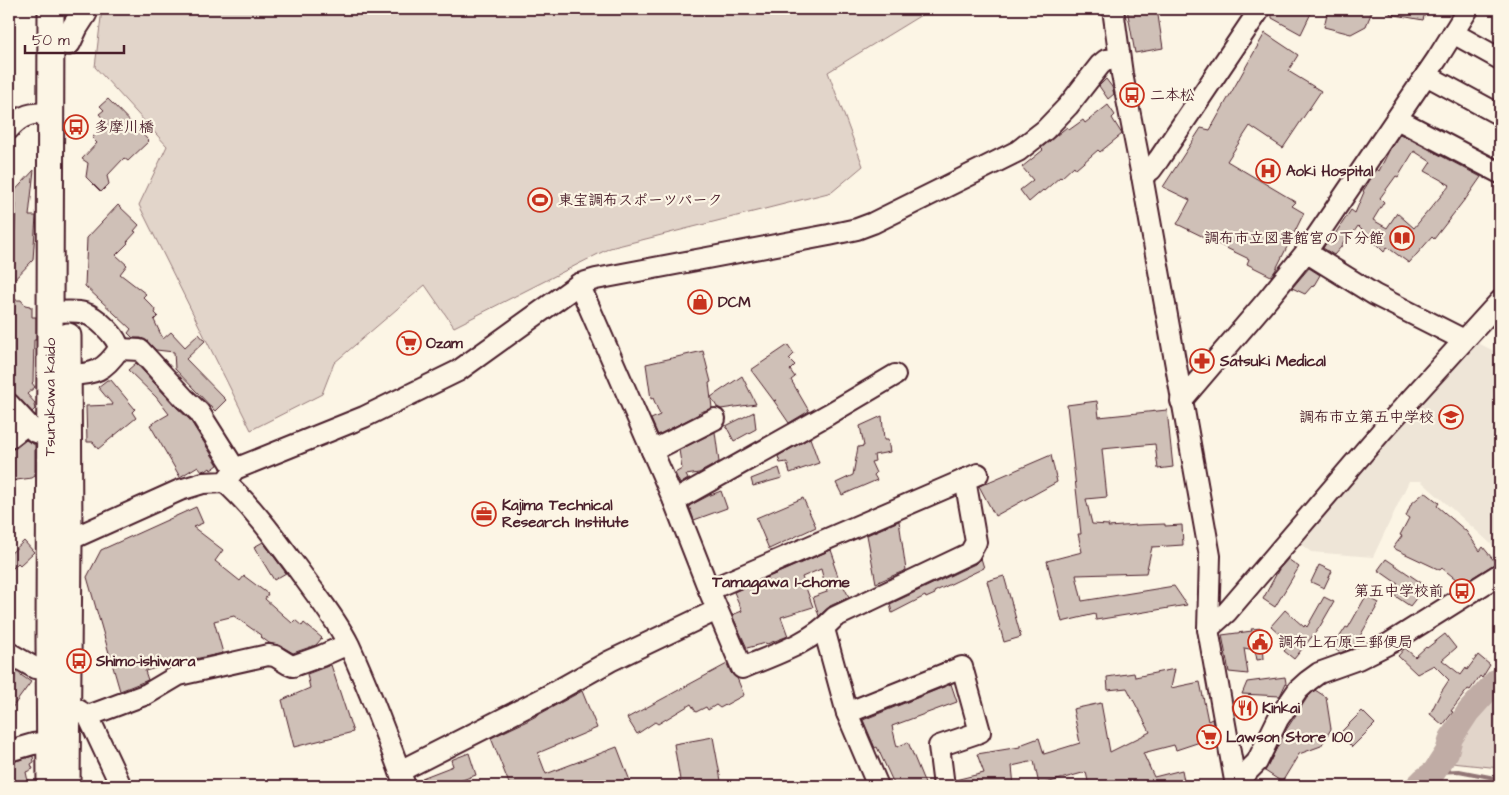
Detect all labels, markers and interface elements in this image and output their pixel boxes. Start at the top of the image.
scale bar [25,22,124,54]
text: 50 m [32,30,70,51]
bus stop icon: 二本松 [1119,82,1145,108]
place label: 二本松 [1150,85,1195,106]
bus stop icon: 多摩川橋 [63,114,89,140]
place label: 多摩川橋 [94,117,154,138]
hospital icon: Aoki Hospital [1255,158,1281,184]
place label: Aoki Hospital [1286,161,1374,182]
sports icon: 東宝調布スポーツパーク [527,187,553,213]
place label: 東宝調布スポーツパーク [558,190,722,211]
library icon: 調布市立図書館宮の下分館 [1389,225,1415,251]
place label: 調布市立図書館宮の下分館 [1204,228,1384,249]
shop icon: DCM [687,289,713,315]
place label: DCM [718,292,751,313]
supermarket icon: Ozam [396,330,422,356]
place label: Ozam [426,333,463,354]
street label: Tsurukawa kaido [40,337,61,456]
pharmacy icon: Satsuki Medical [1189,348,1215,374]
place label: Satsuki Medical [1219,351,1327,372]
school or university icon: 調布市立第五中学校 [1438,404,1464,430]
place label: 調布市立第五中学校 [1299,407,1434,428]
place label: Kajima Technical Research Institute [502,495,629,533]
office icon: Kajima Technical Research Institute [471,501,497,527]
district label: Tamagawa 1-chome [711,571,850,595]
bus stop icon: 第五中学校前 [1449,578,1475,604]
place label: 第五中学校前 [1354,581,1444,602]
public building icon: 調布上石原三郵便局 [1247,629,1273,655]
place label: 調布上石原三郵便局 [1278,632,1413,653]
bus stop icon: Shimo-ishiwara [66,648,92,674]
place label: Shimo-ishiwara [95,651,196,672]
restaurant icon: Kinkai [1232,695,1258,721]
place label: Kinkai [1262,698,1301,719]
supermarket icon: Lawson Store 100 [1196,724,1222,750]
place label: Lawson Store 100 [1226,727,1354,748]

